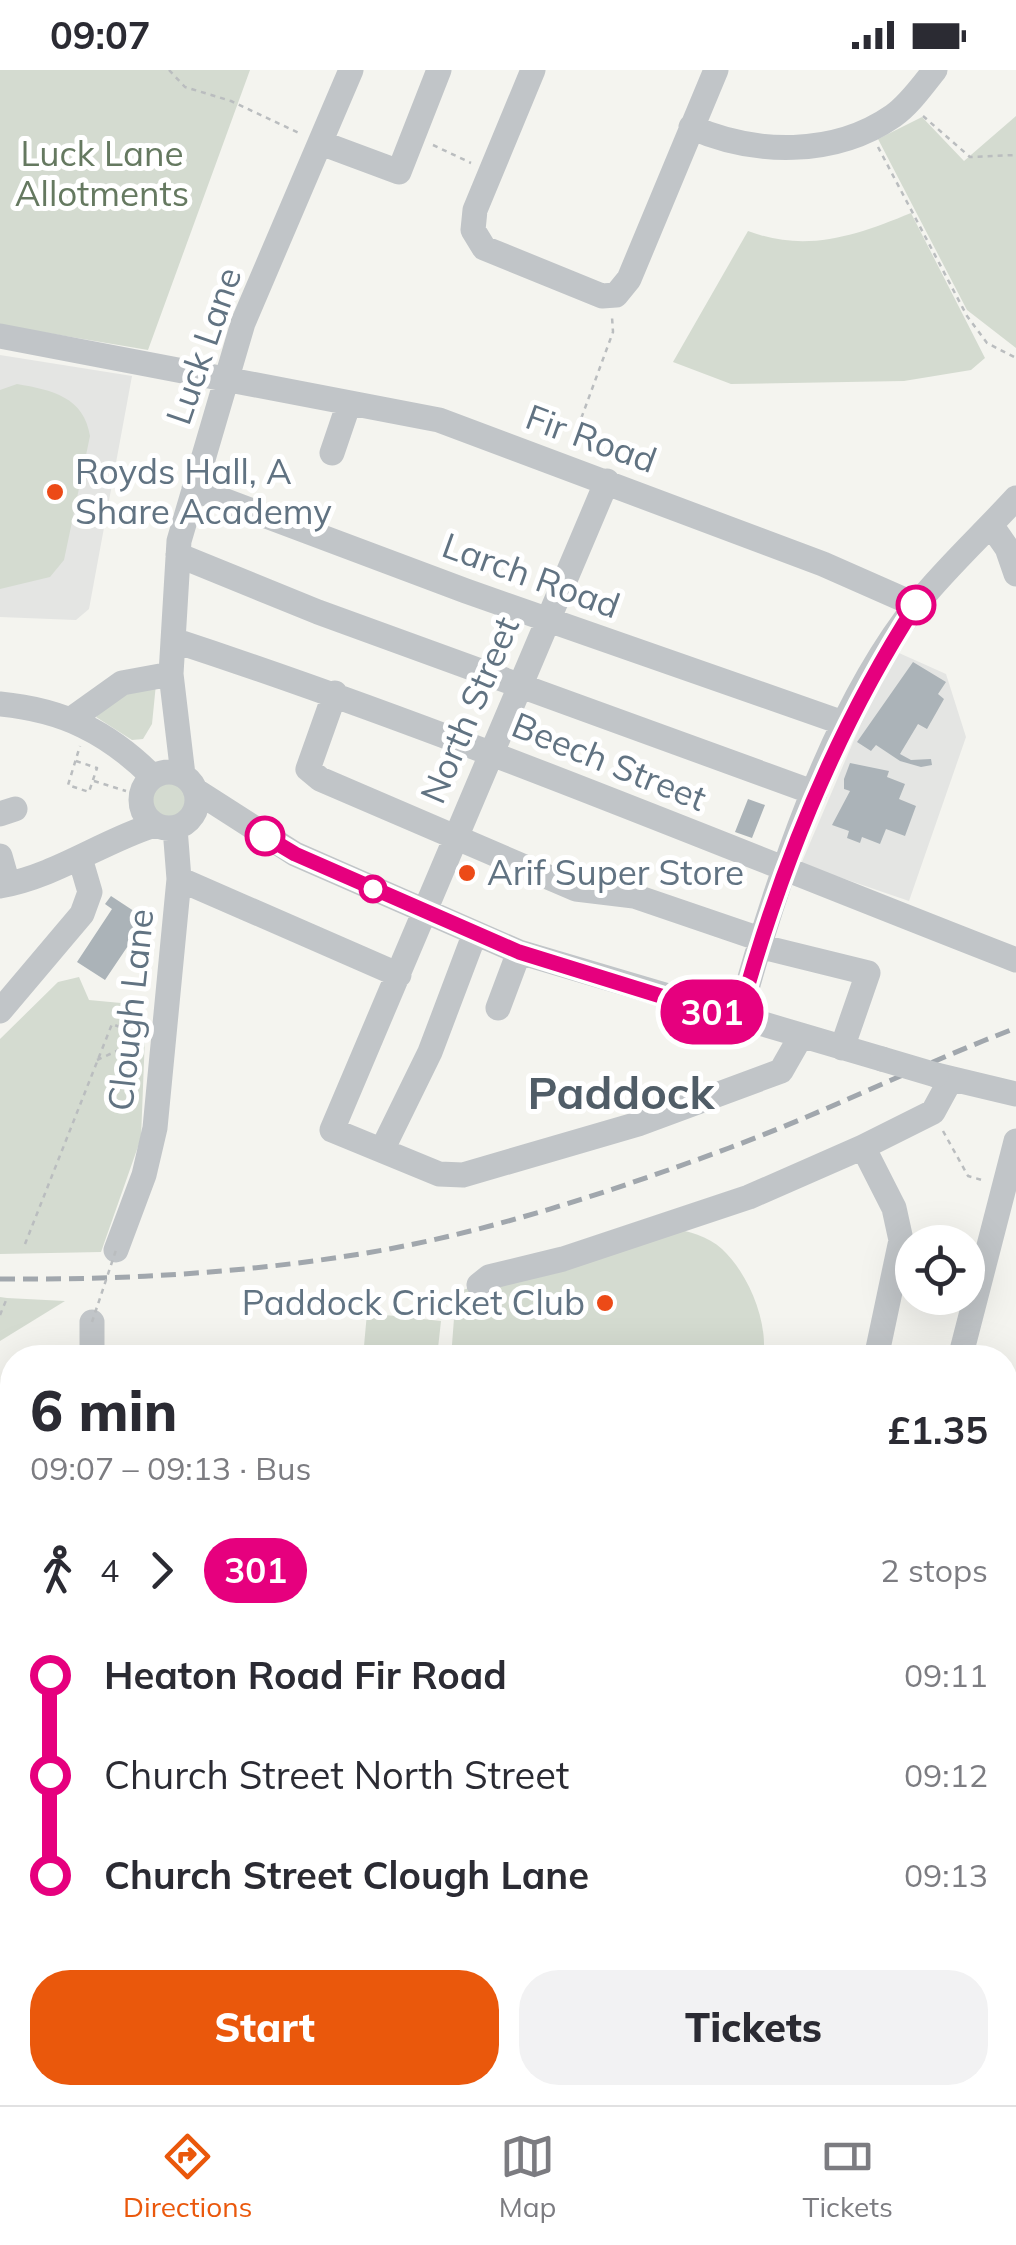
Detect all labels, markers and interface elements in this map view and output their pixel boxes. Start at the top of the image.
text: 09:07 [50,11,151,59]
park label: Luck Lane Allotments [15,131,189,215]
street label: Luck Lane [156,261,250,430]
street label: Fir Road [520,394,663,482]
place label: Royds Hall, A Share Academy [75,449,332,533]
marker: Royds Hall, A Share Academy [44,481,66,503]
street label: Larch Road [437,523,626,627]
unlabelled marker [897,586,935,624]
street label: North Street [410,610,528,810]
street label: Beech Street [506,702,713,820]
unlabelled marker [246,817,284,855]
place label: Arif Super Store [487,850,744,894]
marker: Arif Super Store [456,862,478,884]
unlabelled marker [360,876,386,902]
street label: Clough Lane [98,907,162,1113]
line badge: 301 [654,980,770,1044]
text: 301 [680,990,744,1034]
district label: Paddock [528,1064,716,1120]
map controls [895,1225,985,1315]
button: locate [895,1225,985,1315]
place label: Paddock Cricket Club [242,1280,585,1324]
marker: Paddock Cricket Club [594,1292,616,1314]
text: 6 min [30,1376,177,1445]
text: £1.35 [887,1406,988,1454]
text: 09:07 – 09:13 · Bus [30,1448,311,1488]
icon: walk [30,1543,85,1598]
icon: forward [134,1543,189,1598]
text: 301 [224,1548,287,1592]
text: 4 [100,1550,119,1590]
text: 2 stops [880,1550,988,1590]
text: Heaton Road Fir Road [104,1651,507,1699]
text: 09:11 [904,1655,988,1695]
text: Church Street North Street [104,1751,569,1799]
text: 09:12 [904,1755,988,1795]
text: Church Street Clough Lane [104,1851,589,1899]
text: 09:13 [904,1855,988,1895]
button: Start [30,1970,499,2085]
button: Tickets [519,1970,988,2085]
tab: Directions [123,2129,253,2224]
tab: Map [499,2129,556,2224]
tab: Tickets [802,2129,893,2224]

